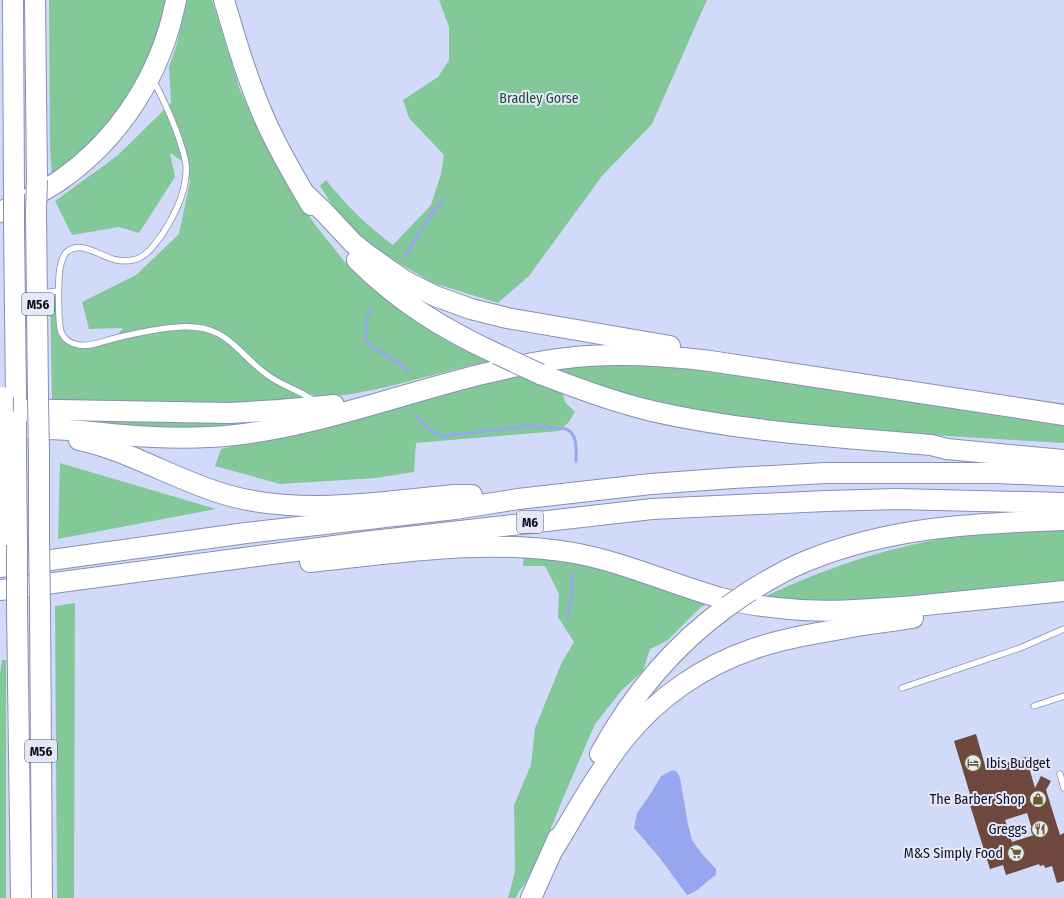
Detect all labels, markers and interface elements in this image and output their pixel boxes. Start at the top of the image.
park label: Bradley Gorse [499,90,579,107]
road number: M56 [22,293,54,315]
road number: M6 [517,511,543,533]
road number: M56 [25,740,57,762]
hotel icon: Ibis Budget [963,753,983,773]
place label: Ibis Budget [986,755,1051,772]
shop icon: The Barber Shop [1028,789,1048,809]
place label: The Barber Shop [930,791,1025,808]
restaurant icon: Greggs [1030,819,1050,839]
place label: Greggs [989,821,1027,838]
supermarket icon: M&S Simply Food [1006,843,1026,863]
place label: M&S Simply Food [904,845,1003,862]

